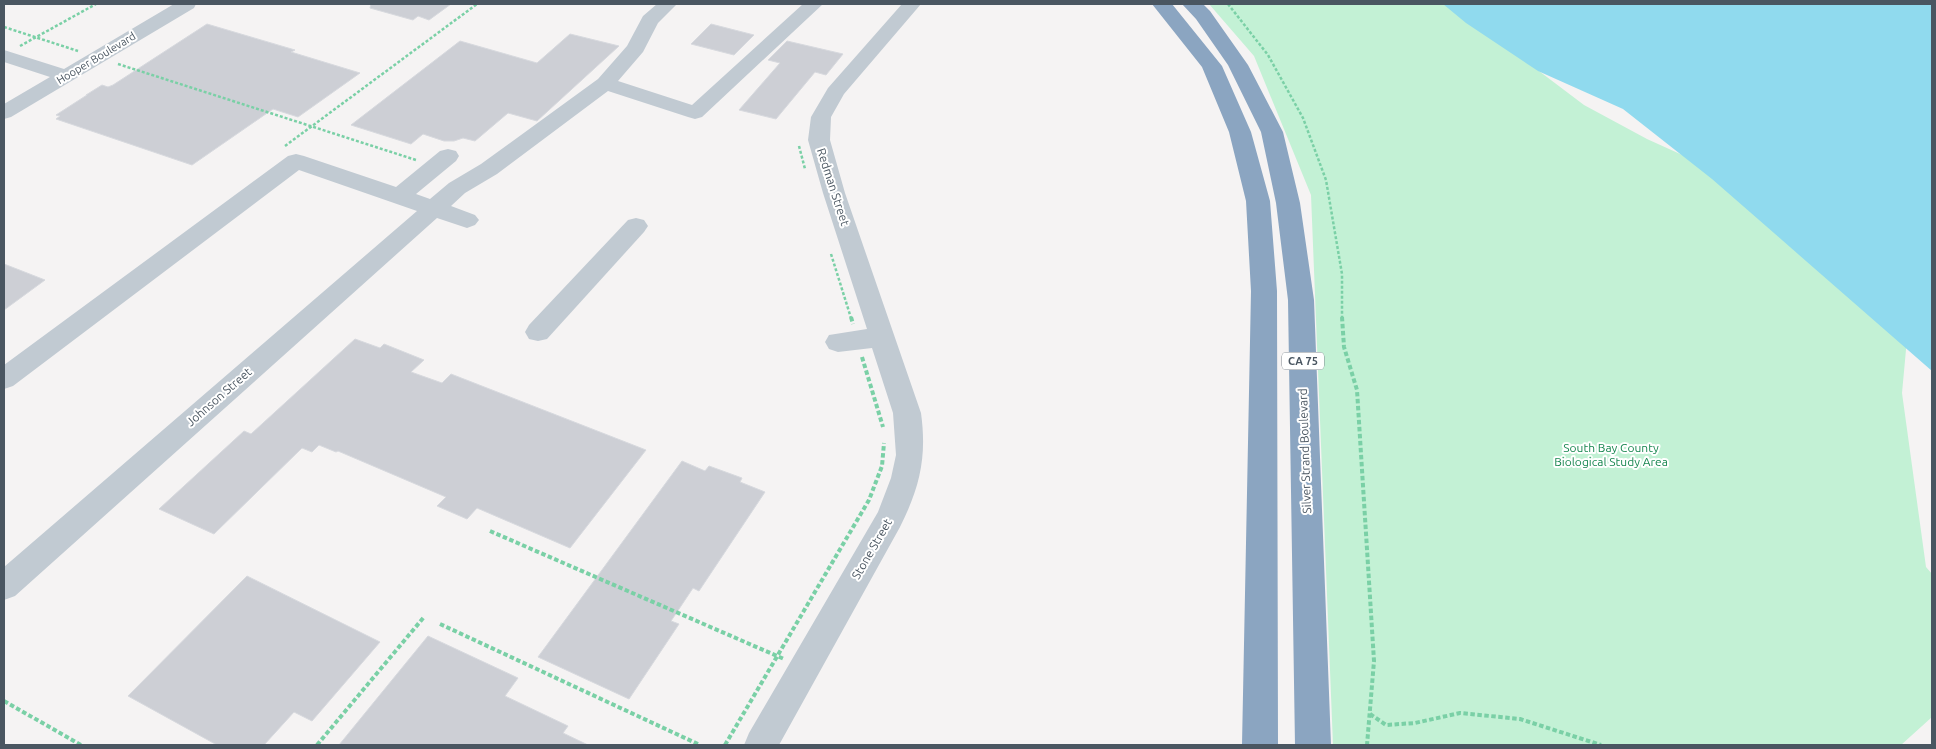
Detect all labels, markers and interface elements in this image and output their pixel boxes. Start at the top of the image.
street label: Hooper Boulevard [54,30,138,86]
street label: Redman Street [815,146,852,228]
road number: CA 75 [1282,352,1324,370]
street label: Johnson Street [183,365,254,428]
street label: Silver Strand Boulevard [1296,388,1313,514]
park label: South Bay County Biological Study Area [1554,441,1668,468]
street label: Stone Street [849,516,894,581]

